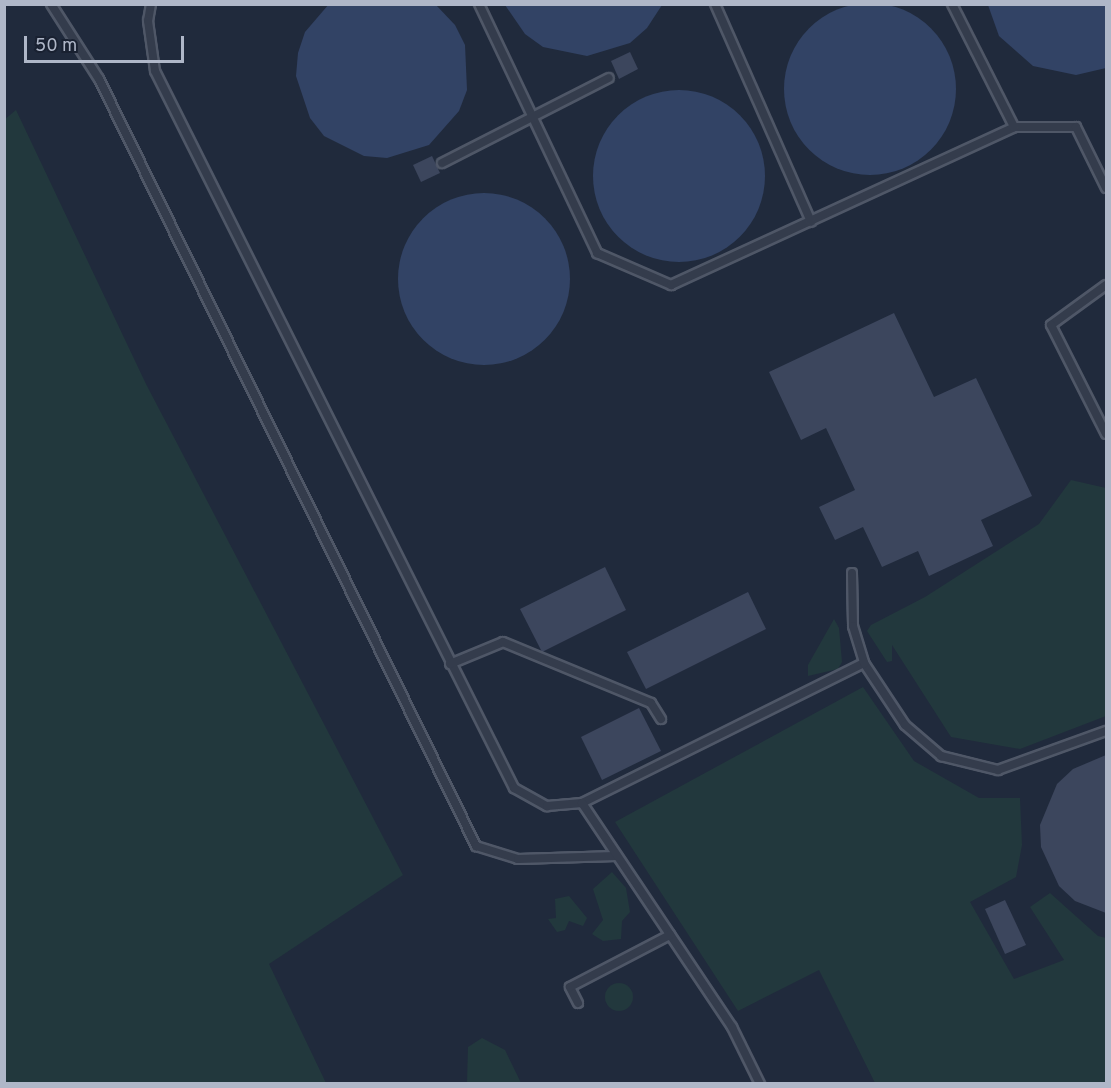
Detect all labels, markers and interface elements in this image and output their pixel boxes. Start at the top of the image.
scale bar [27,24,188,62]
text: 50 m [35,35,77,58]

